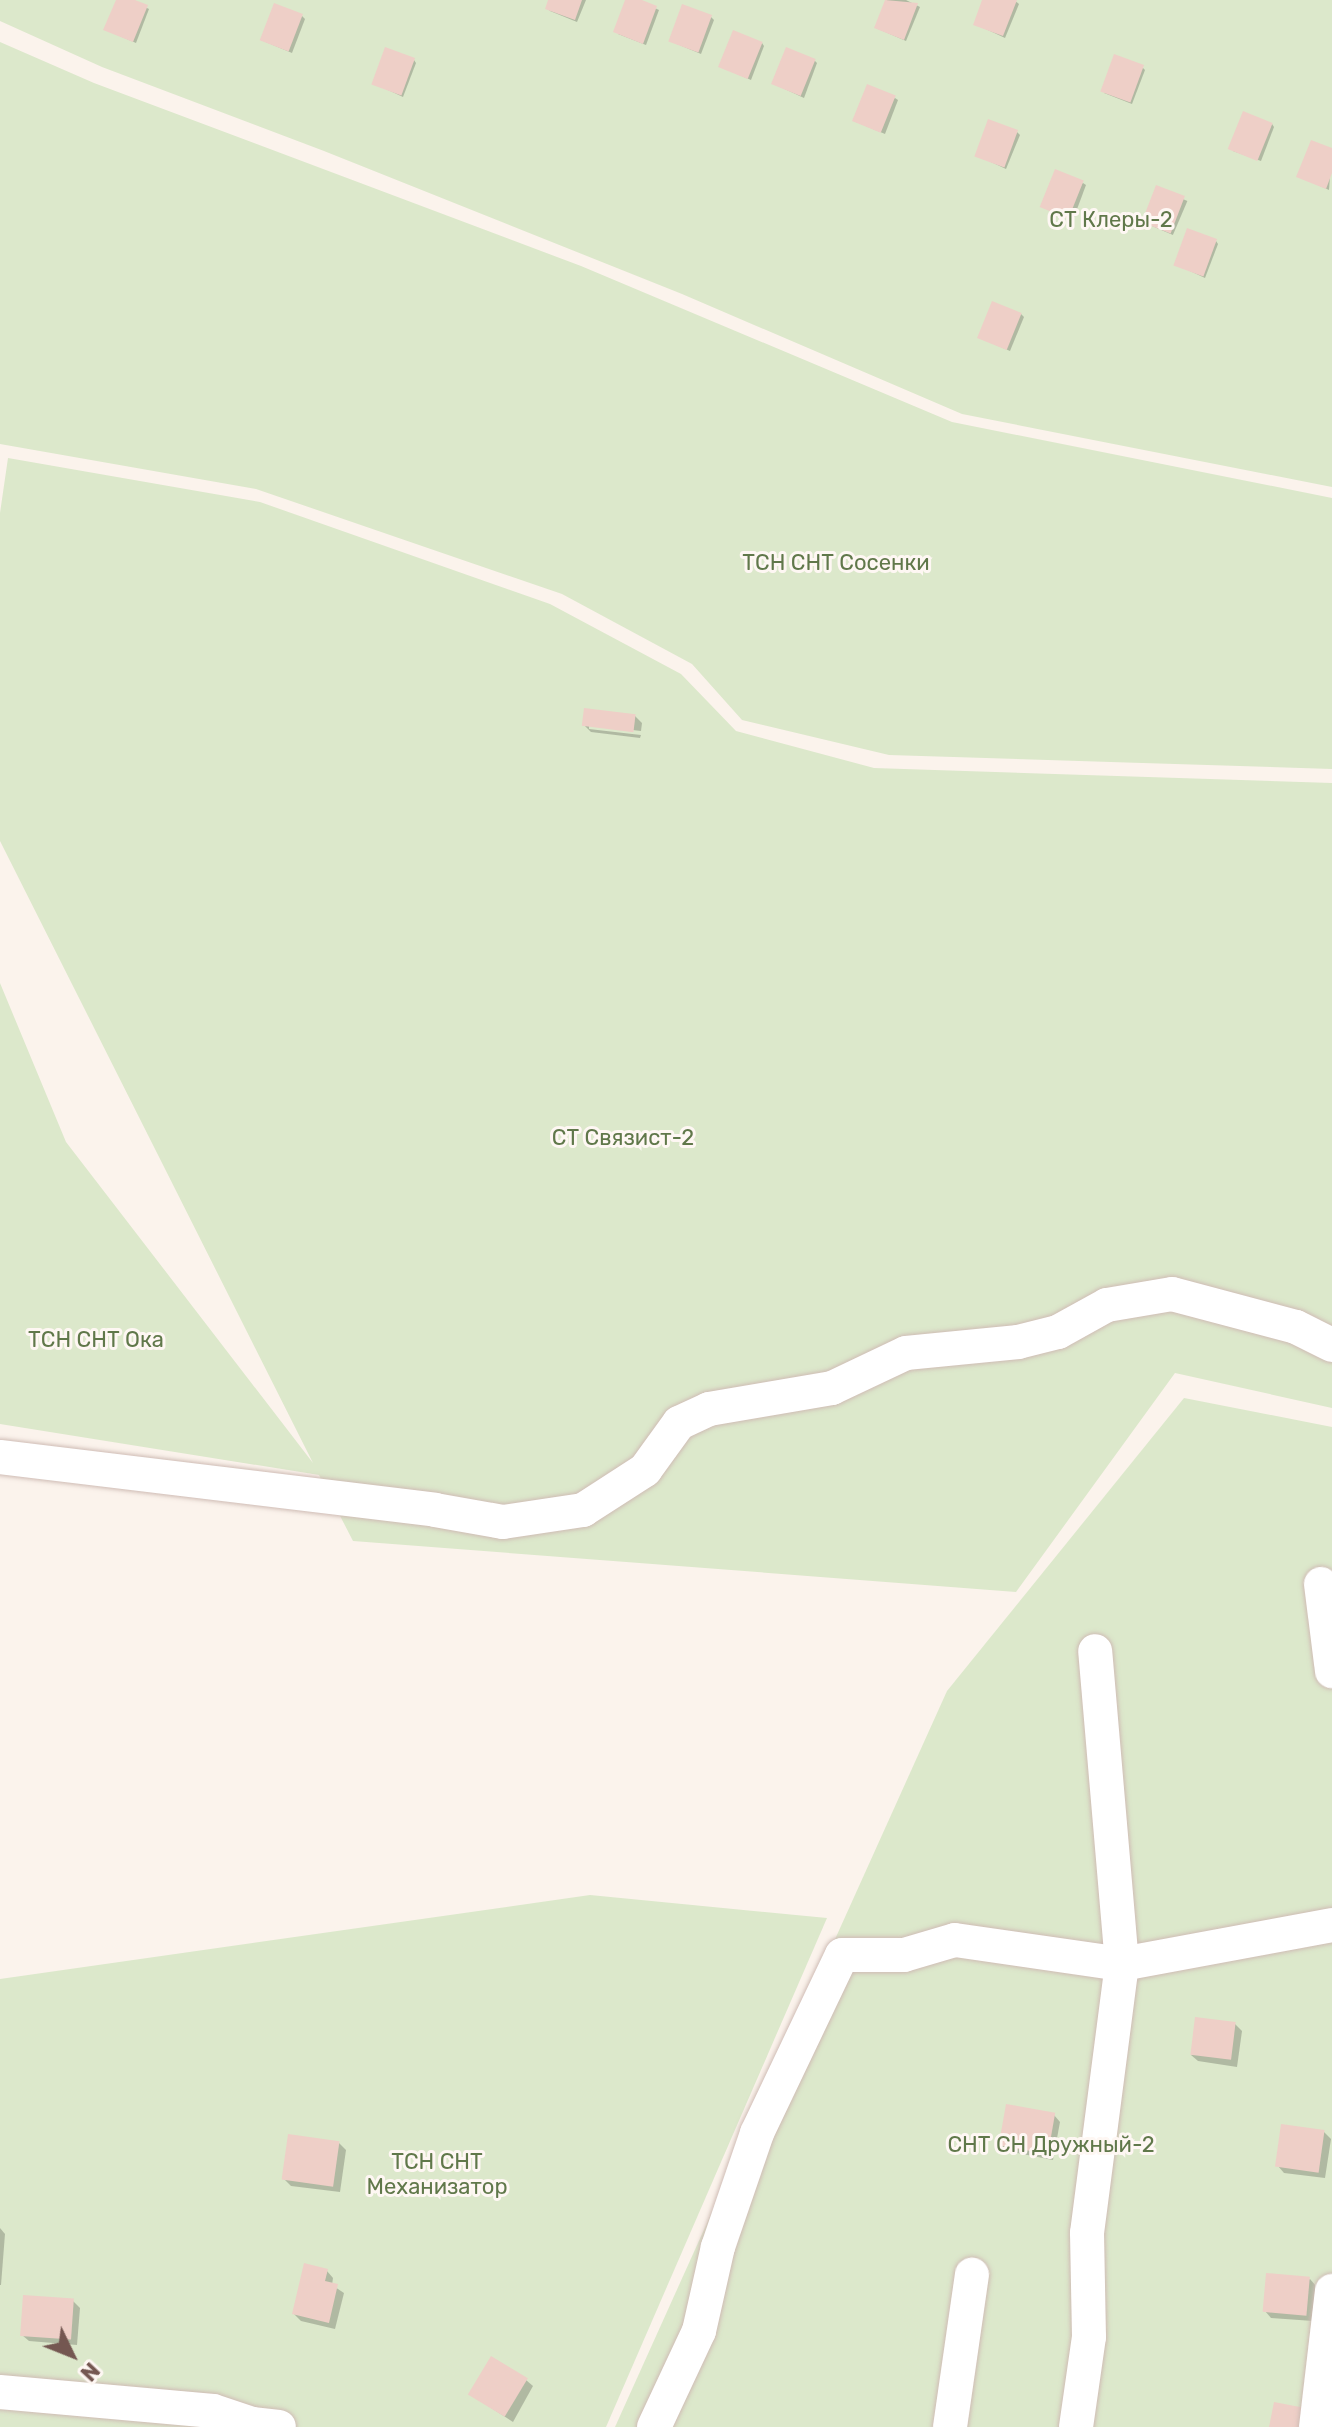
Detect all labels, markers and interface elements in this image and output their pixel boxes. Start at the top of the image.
park label: СТ Клеры-2 [1049,207,1173,233]
park label: ТСН СНТ Сосенки [742,550,930,576]
park label: СТ Связист-2 [552,1125,694,1151]
park label: ТСН СНТ Ока [28,1327,164,1353]
park label: СНТ СН Дружный-2 [947,2132,1155,2158]
park label: ТСН СНТ Механизатор [367,2148,507,2200]
north arrow [32,2315,112,2395]
text: N [75,2357,105,2387]

